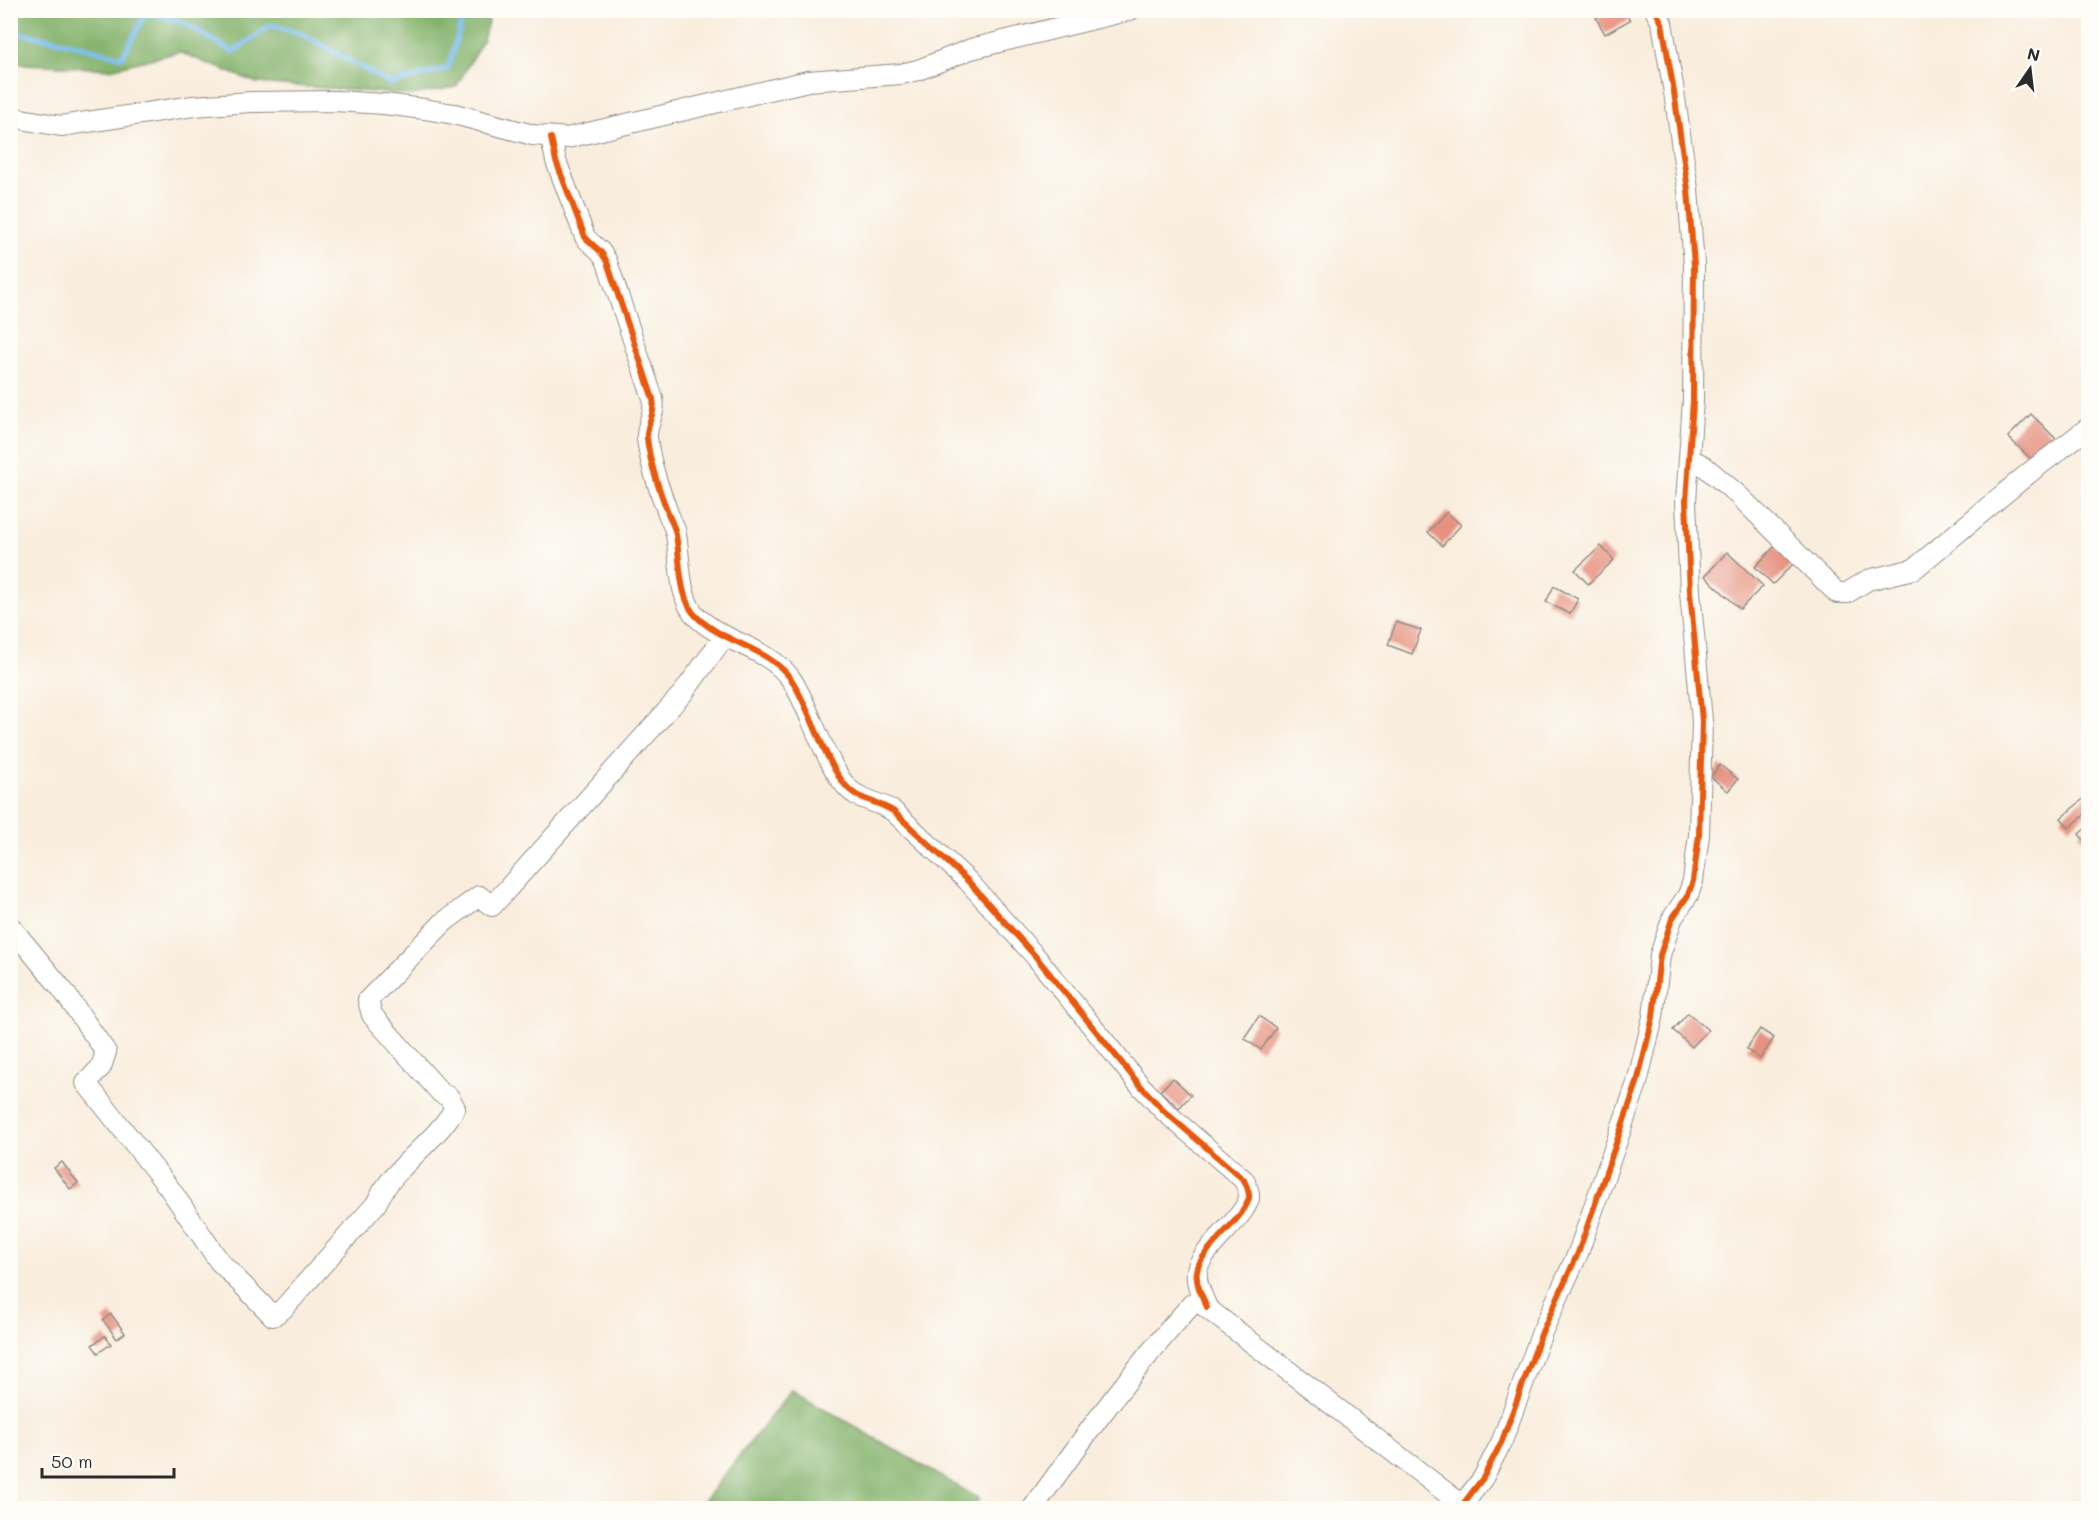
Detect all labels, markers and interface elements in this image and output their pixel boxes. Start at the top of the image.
north arrow [2000,39,2060,99]
text: N [2025,42,2042,66]
scale bar [42,1441,174,1479]
text: 50 m [51,1449,93,1473]

